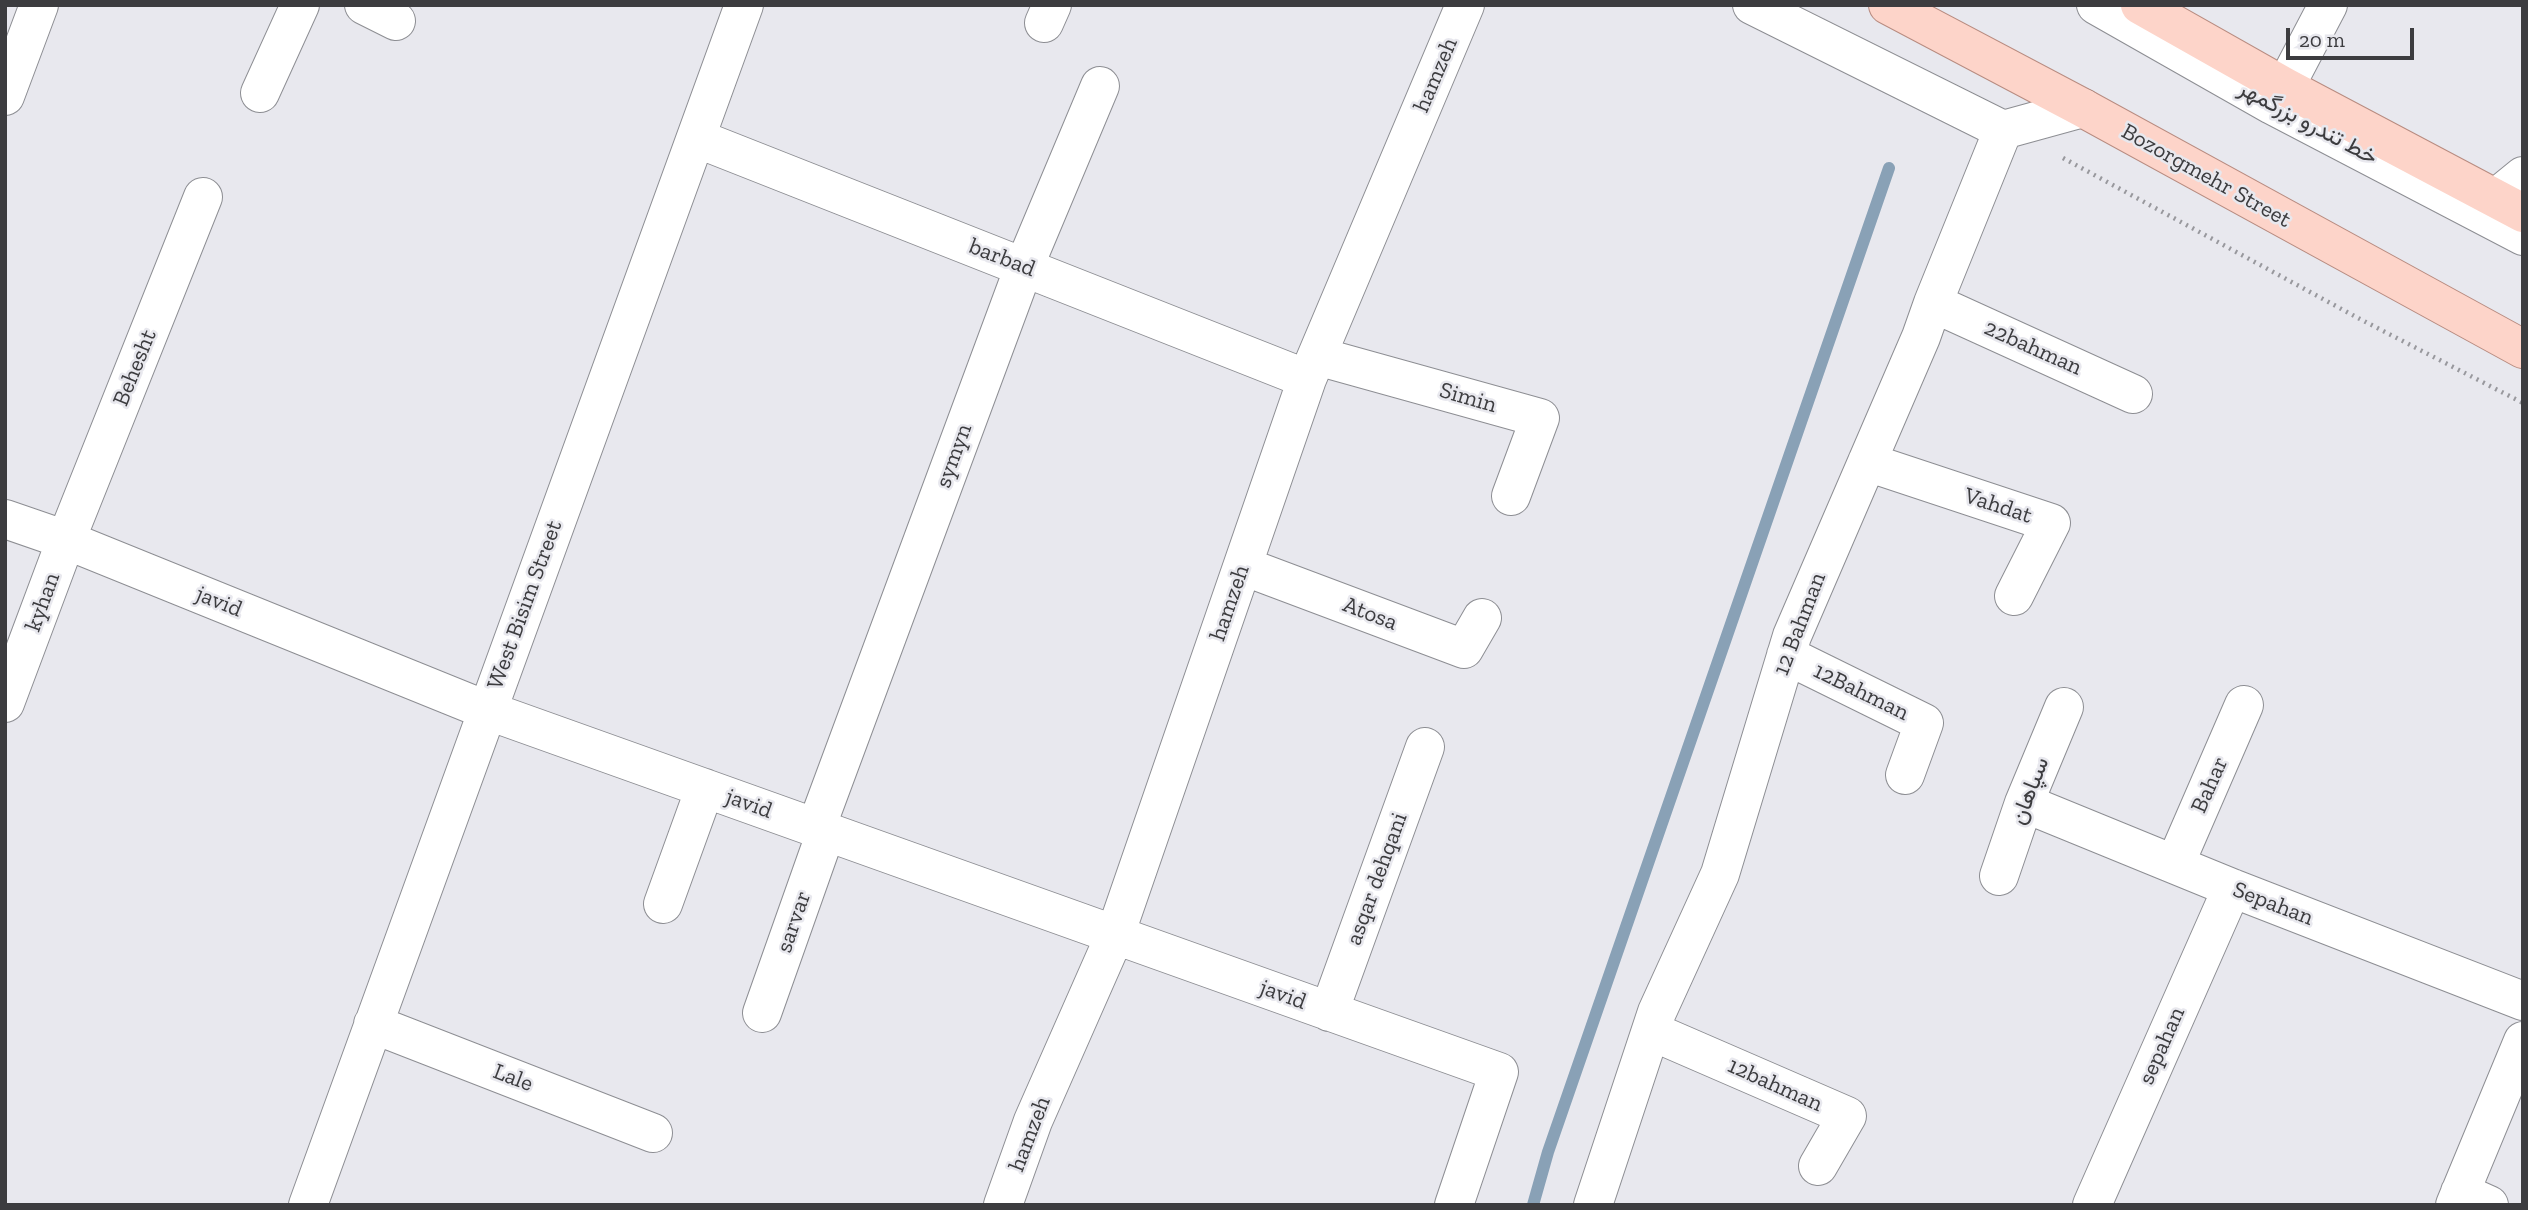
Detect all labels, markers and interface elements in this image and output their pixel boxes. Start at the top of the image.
scale bar [2290,14,2418,58]
text: 20 m [2299,27,2345,52]
street label: hamzeh [1408,34,1464,116]
street label: خط تندرو بزرگمهر [2234,75,2382,171]
street label: Bozorgmehr Street [2116,118,2296,234]
street label: barbad [965,233,1039,283]
street label: 22bahman [1980,314,2086,382]
street label: Behesht [107,326,163,410]
street label: Simin [1436,377,1500,419]
street label: symyn [930,420,978,492]
street label: Vahdat [1961,482,2035,530]
street label: West Bisim Street [482,517,568,693]
street label: hamzeh [1204,562,1256,644]
street label: kyhan [20,569,66,635]
street label: 12 Bahman [1768,569,1832,679]
street label: javid [192,580,246,624]
street label: Atosa [1339,591,1401,637]
street label: 12Bahman [1809,657,1913,727]
street label: سپاهان [2005,753,2055,829]
street label: Bahar [2185,753,2235,817]
street label: javid [722,783,776,825]
street label: asqar dehqani [1340,809,1414,949]
street label: Sepahan [2229,876,2317,932]
street label: sarvar [771,888,817,956]
street label: javid [1256,974,1310,1016]
street label: sepahan [2133,1003,2191,1089]
street label: 12bahman [1723,1052,1827,1118]
street label: Lale [489,1058,537,1098]
street label: hamzeh [1003,1093,1057,1175]

